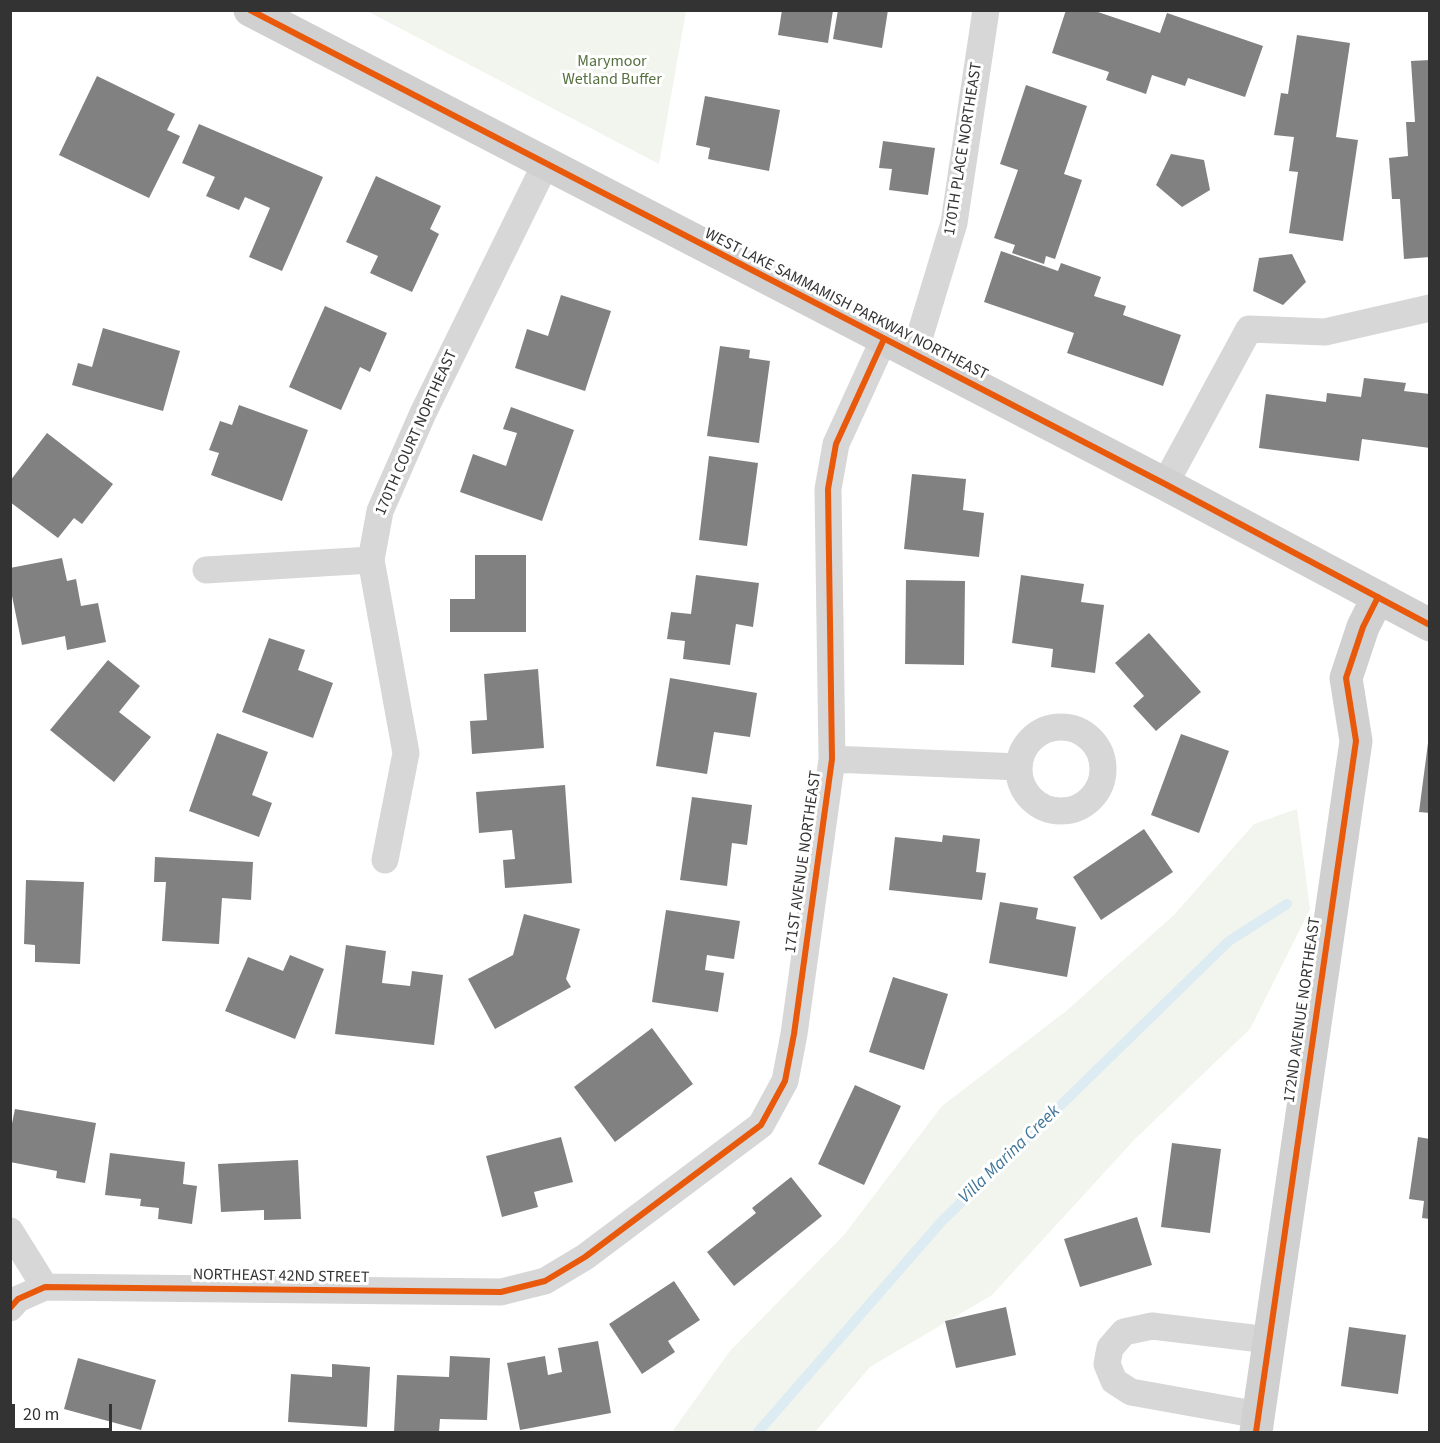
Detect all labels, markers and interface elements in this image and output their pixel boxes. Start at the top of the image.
park label: Marymoor Wetland Buffer [562,52,662,90]
street label: 170TH PLACE NORTHEAST [941,61,987,237]
street label: WEST LAKE SAMMAMISH PARKWAY NORTHEAST [701,225,991,385]
street label: 170TH COURT NORTHEAST [372,347,462,519]
street label: 171ST AVENUE NORTHEAST [782,770,826,954]
street label: 172ND AVENUE NORTHEAST [1280,916,1326,1104]
water label: Villa Marina Creek [955,1101,1065,1209]
street label: NORTHEAST 42ND STREET [193,1266,369,1288]
scale bar [15,1392,116,1430]
text: 20 m [23,1402,59,1427]

